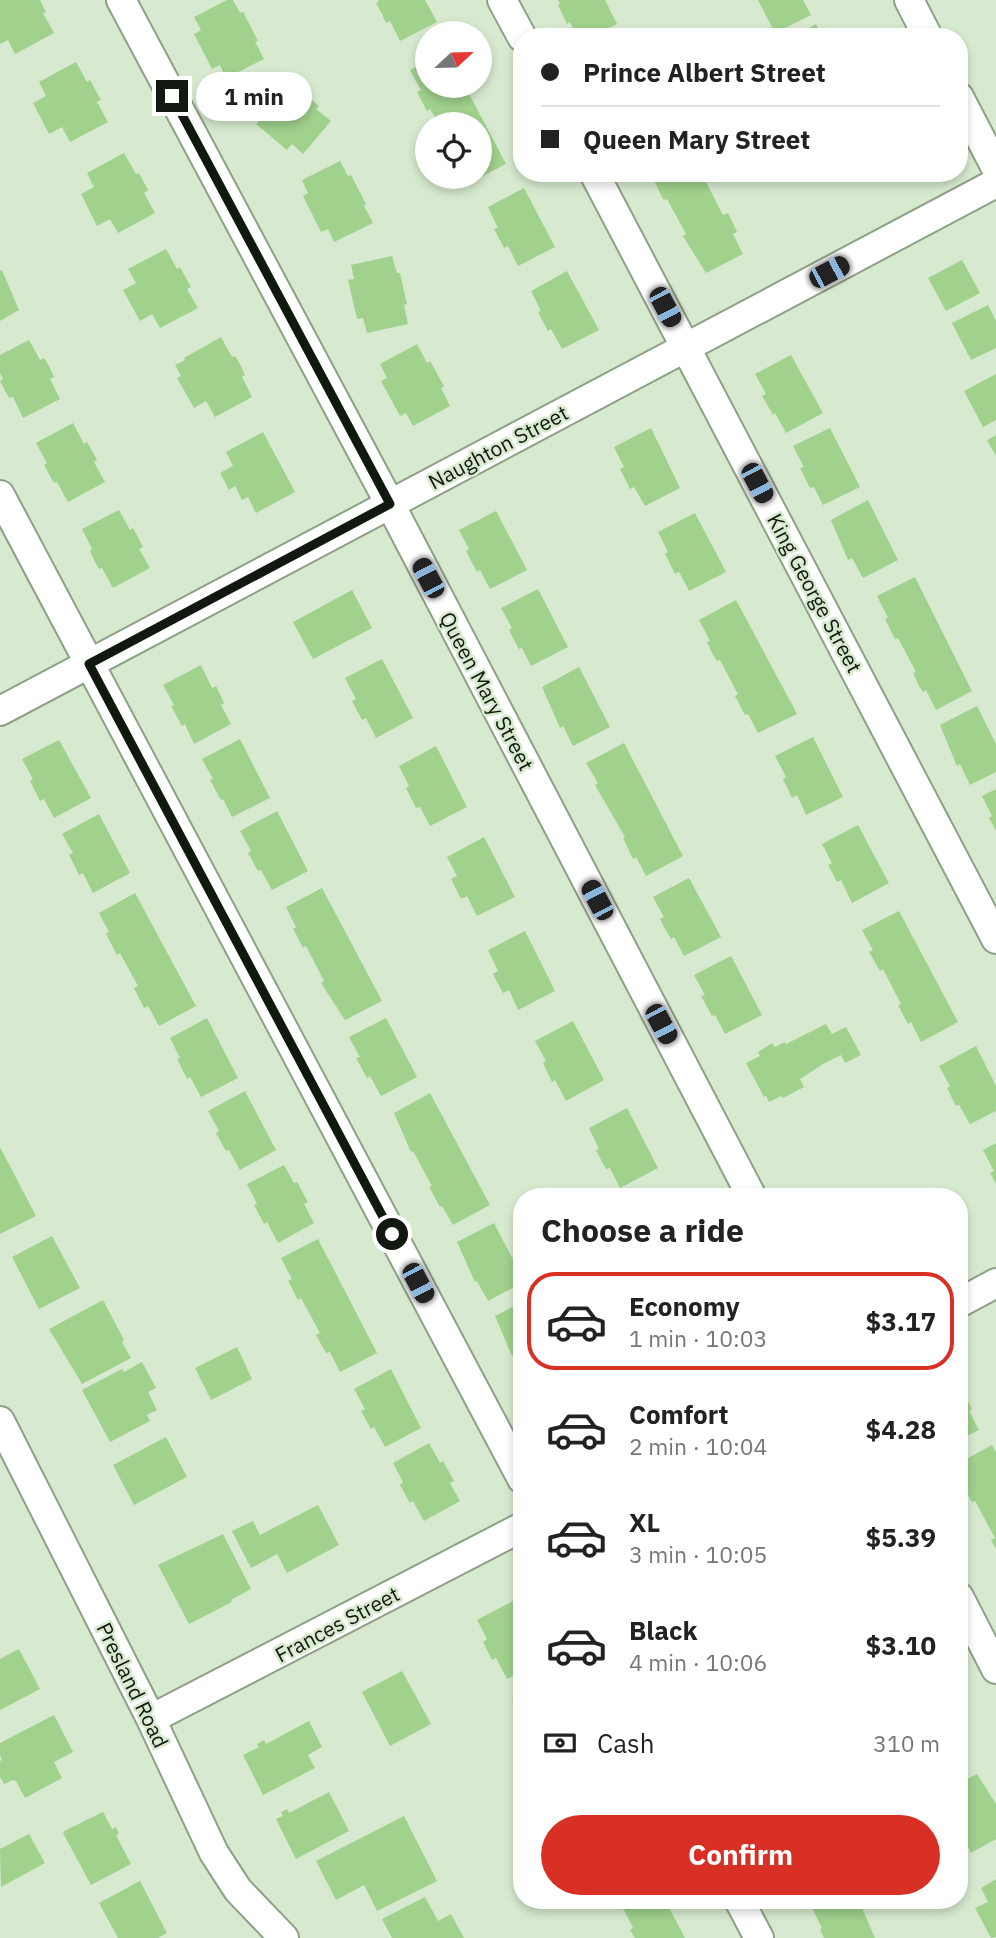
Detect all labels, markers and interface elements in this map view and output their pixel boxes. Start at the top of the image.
north arrow [415,21,492,98]
map controls [415,21,492,189]
text: Prince Albert Street [583,55,826,89]
callout: 1 min [196,72,312,120]
route end [156,80,188,112]
text: 1 min [224,81,284,111]
button: locate [415,112,492,189]
text: Queen Mary Street [583,122,810,156]
car [806,253,853,291]
car [646,284,685,330]
street label: Naughton Street [423,398,573,496]
car [738,460,777,506]
street label: King George Street [761,508,869,678]
car [409,555,448,601]
street label: Queen Mary Street [433,607,541,775]
car [578,877,617,923]
car [642,1001,681,1047]
text: Choose a ride [541,1209,744,1251]
route start [376,1218,408,1250]
car [399,1260,438,1306]
text: Economy [629,1289,740,1323]
icon: car [545,1290,608,1353]
text: $3.17 [866,1304,936,1338]
text: 1 min · 10:03 [629,1323,767,1353]
text: Comfort [629,1397,728,1431]
icon: car [545,1398,608,1461]
text: $4.28 [866,1412,936,1446]
text: 2 min · 10:04 [629,1431,767,1461]
text: XL [629,1505,660,1539]
icon: car [545,1506,608,1569]
text: $5.39 [866,1520,936,1554]
text: 3 min · 10:05 [629,1539,767,1569]
street label: Frances Street [270,1580,404,1668]
text: Black [629,1613,697,1647]
icon: car [545,1614,608,1677]
street label: Presland Road [91,1618,175,1752]
text: $3.10 [866,1628,936,1662]
text: 4 min · 10:06 [629,1647,767,1677]
icon: cash [541,1724,579,1762]
text: Cash [597,1726,654,1760]
text: 310 m [873,1728,940,1758]
button: Confirm [541,1815,940,1895]

